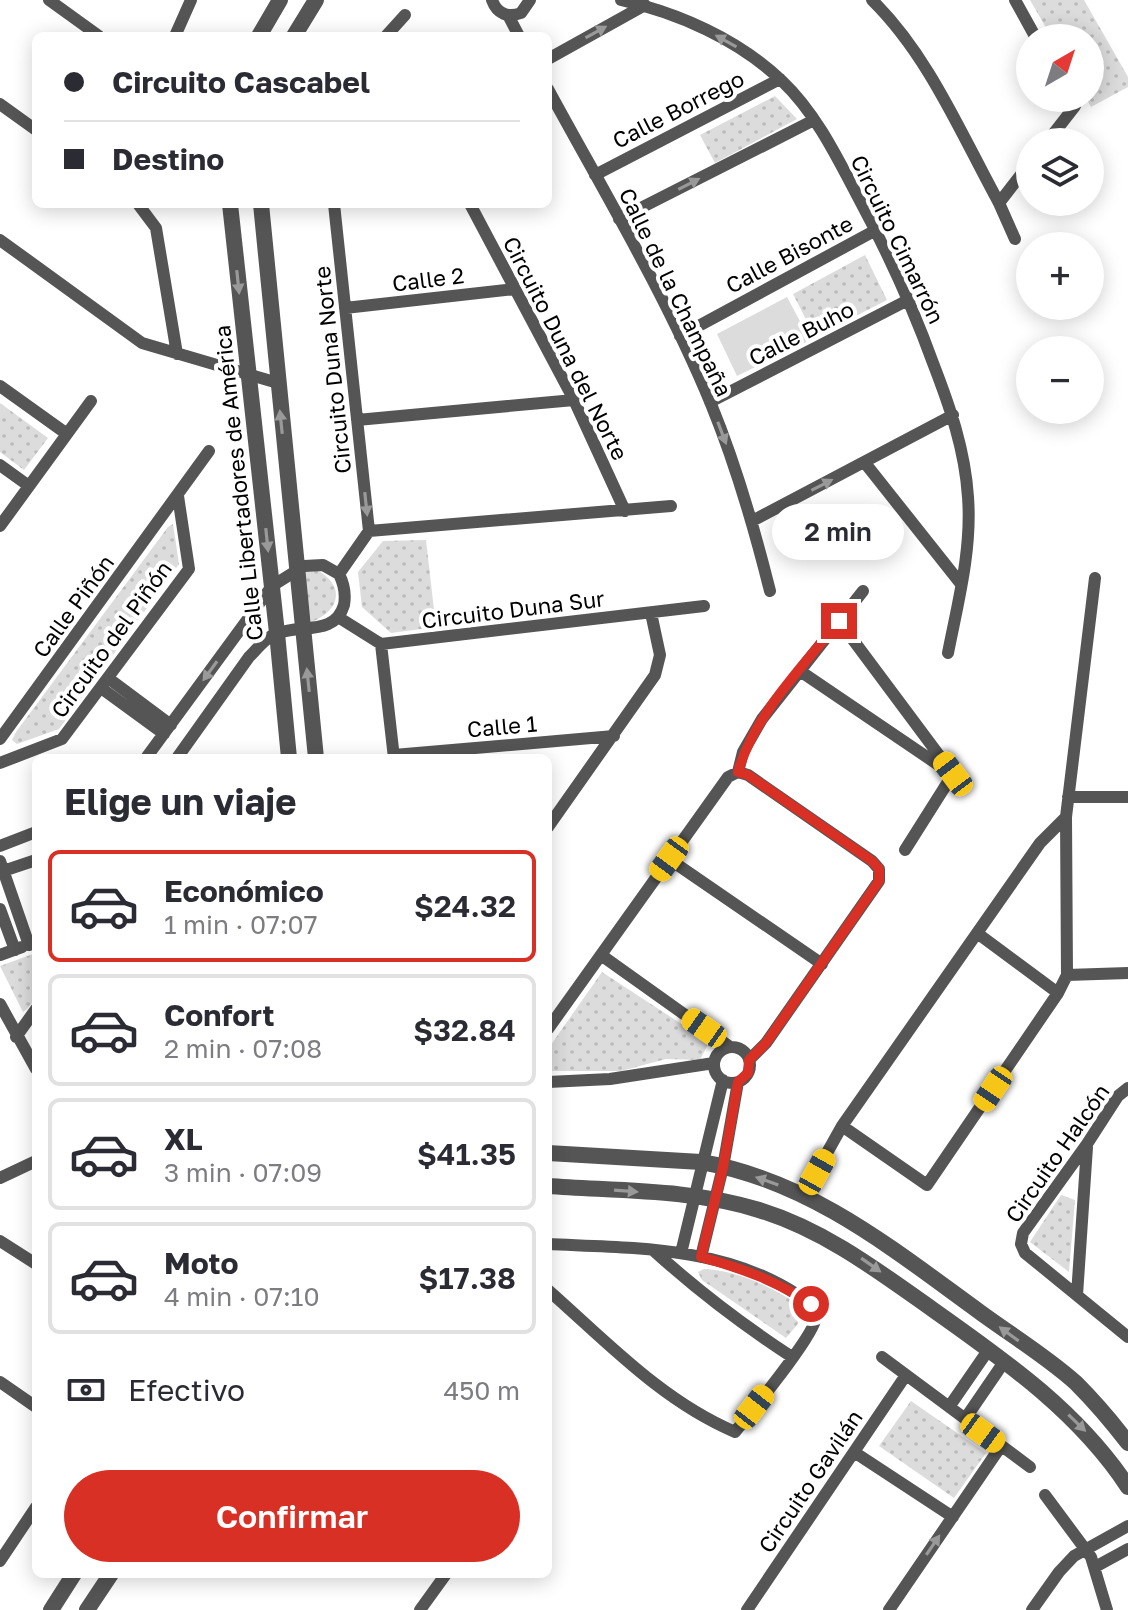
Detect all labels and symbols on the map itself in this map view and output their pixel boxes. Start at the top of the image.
north arrow [1016,24,1104,112]
one-way arrow [585,25,608,39]
one-way arrow [714,34,737,48]
street label: Calle Borrego [608,64,748,154]
street label: Circuito Cimarrón [845,150,951,328]
one-way arrow [677,177,700,190]
street label: Calle de la Champaña [614,183,738,401]
street label: Calle Bisonte [721,209,857,299]
street label: Circuito Duna del Norte [498,232,634,464]
street label: Calle 2 [390,261,466,297]
street label: Circuito Duna Norte [308,265,356,475]
one-way arrow [232,269,245,294]
street label: Calle Buho [744,295,858,371]
street label: Calle Libertadores de América [208,324,268,642]
one-way arrow [275,409,288,434]
one-way arrow [716,421,729,445]
one-way arrow [810,479,833,492]
one-way arrow [360,492,373,517]
callout: 2 min [773,505,905,561]
one-way arrow [260,528,273,553]
street label: Calle Piñón [27,549,119,663]
street label: Circuito del Piñón [45,555,177,723]
street label: Circuito Duna Sur [420,584,606,634]
route end [821,603,857,639]
one-way arrow [202,660,218,682]
one-way arrow [301,668,314,693]
street label: Calle 1 [466,709,538,743]
car [929,748,977,800]
car [645,833,693,885]
car [677,1004,731,1052]
car [970,1062,1016,1116]
street label: Circuito Halcón [999,1079,1115,1227]
car [795,1145,839,1199]
one-way arrow [755,1174,779,1187]
one-way arrow [614,1185,639,1198]
one-way arrow [860,1257,881,1273]
route start [793,1286,829,1322]
one-way arrow [999,1327,1020,1343]
car [730,1381,778,1433]
street label: Circuito Gavilán [752,1404,868,1558]
car [957,1409,1009,1457]
one-way arrow [1067,1414,1086,1432]
one-way arrow [925,1535,940,1556]

